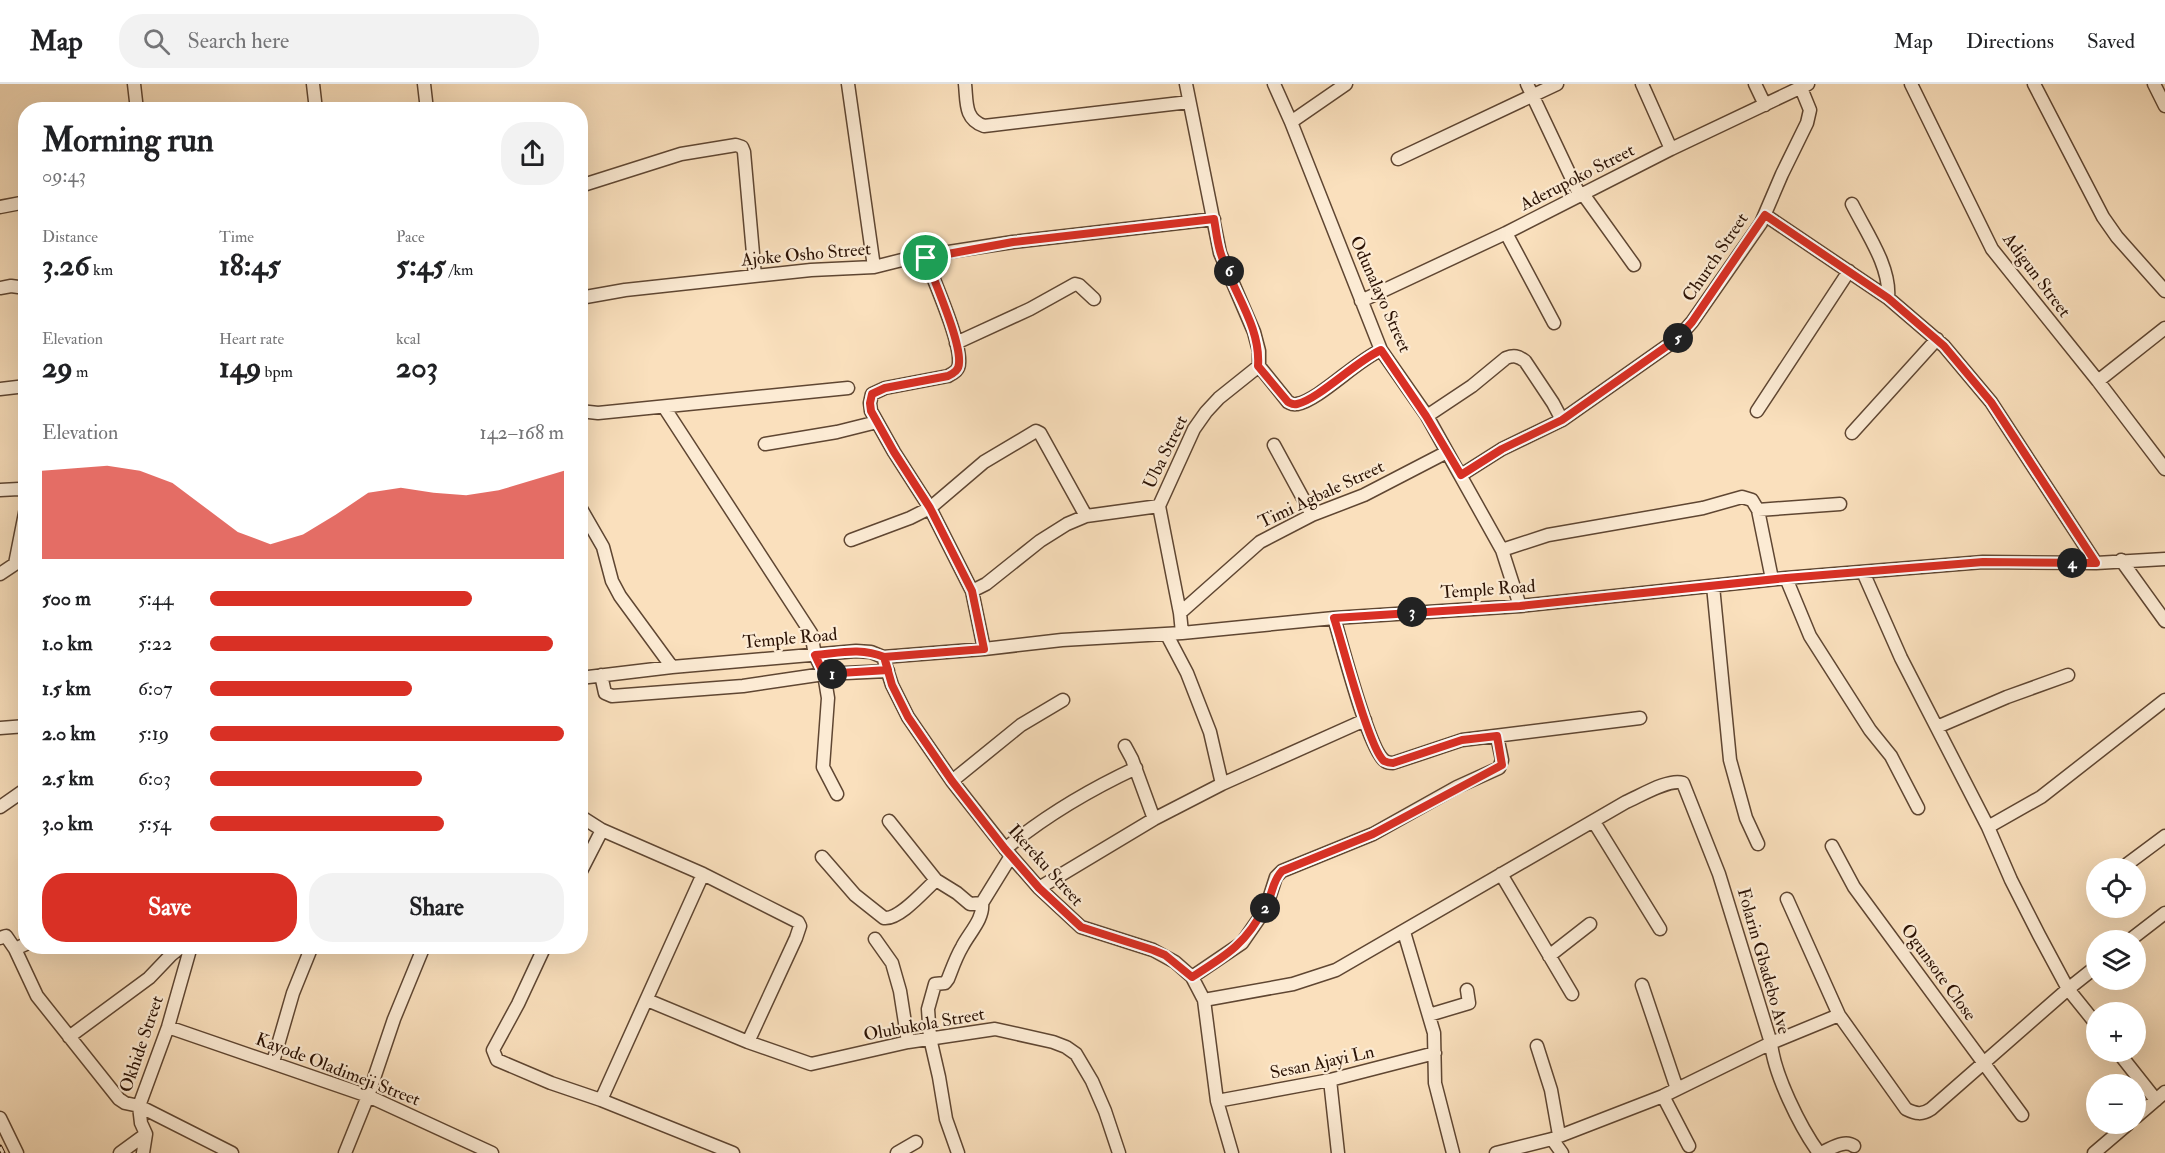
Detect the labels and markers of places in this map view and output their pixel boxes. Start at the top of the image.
pin [900,232,951,283]
pin: 6 [1214,256,1244,286]
pin: 5 [1663,323,1693,353]
pin: 4 [2057,548,2087,578]
pin: 3 [1397,597,1427,627]
pin: 1 [817,659,847,689]
pin: 2 [1250,893,1280,923]

